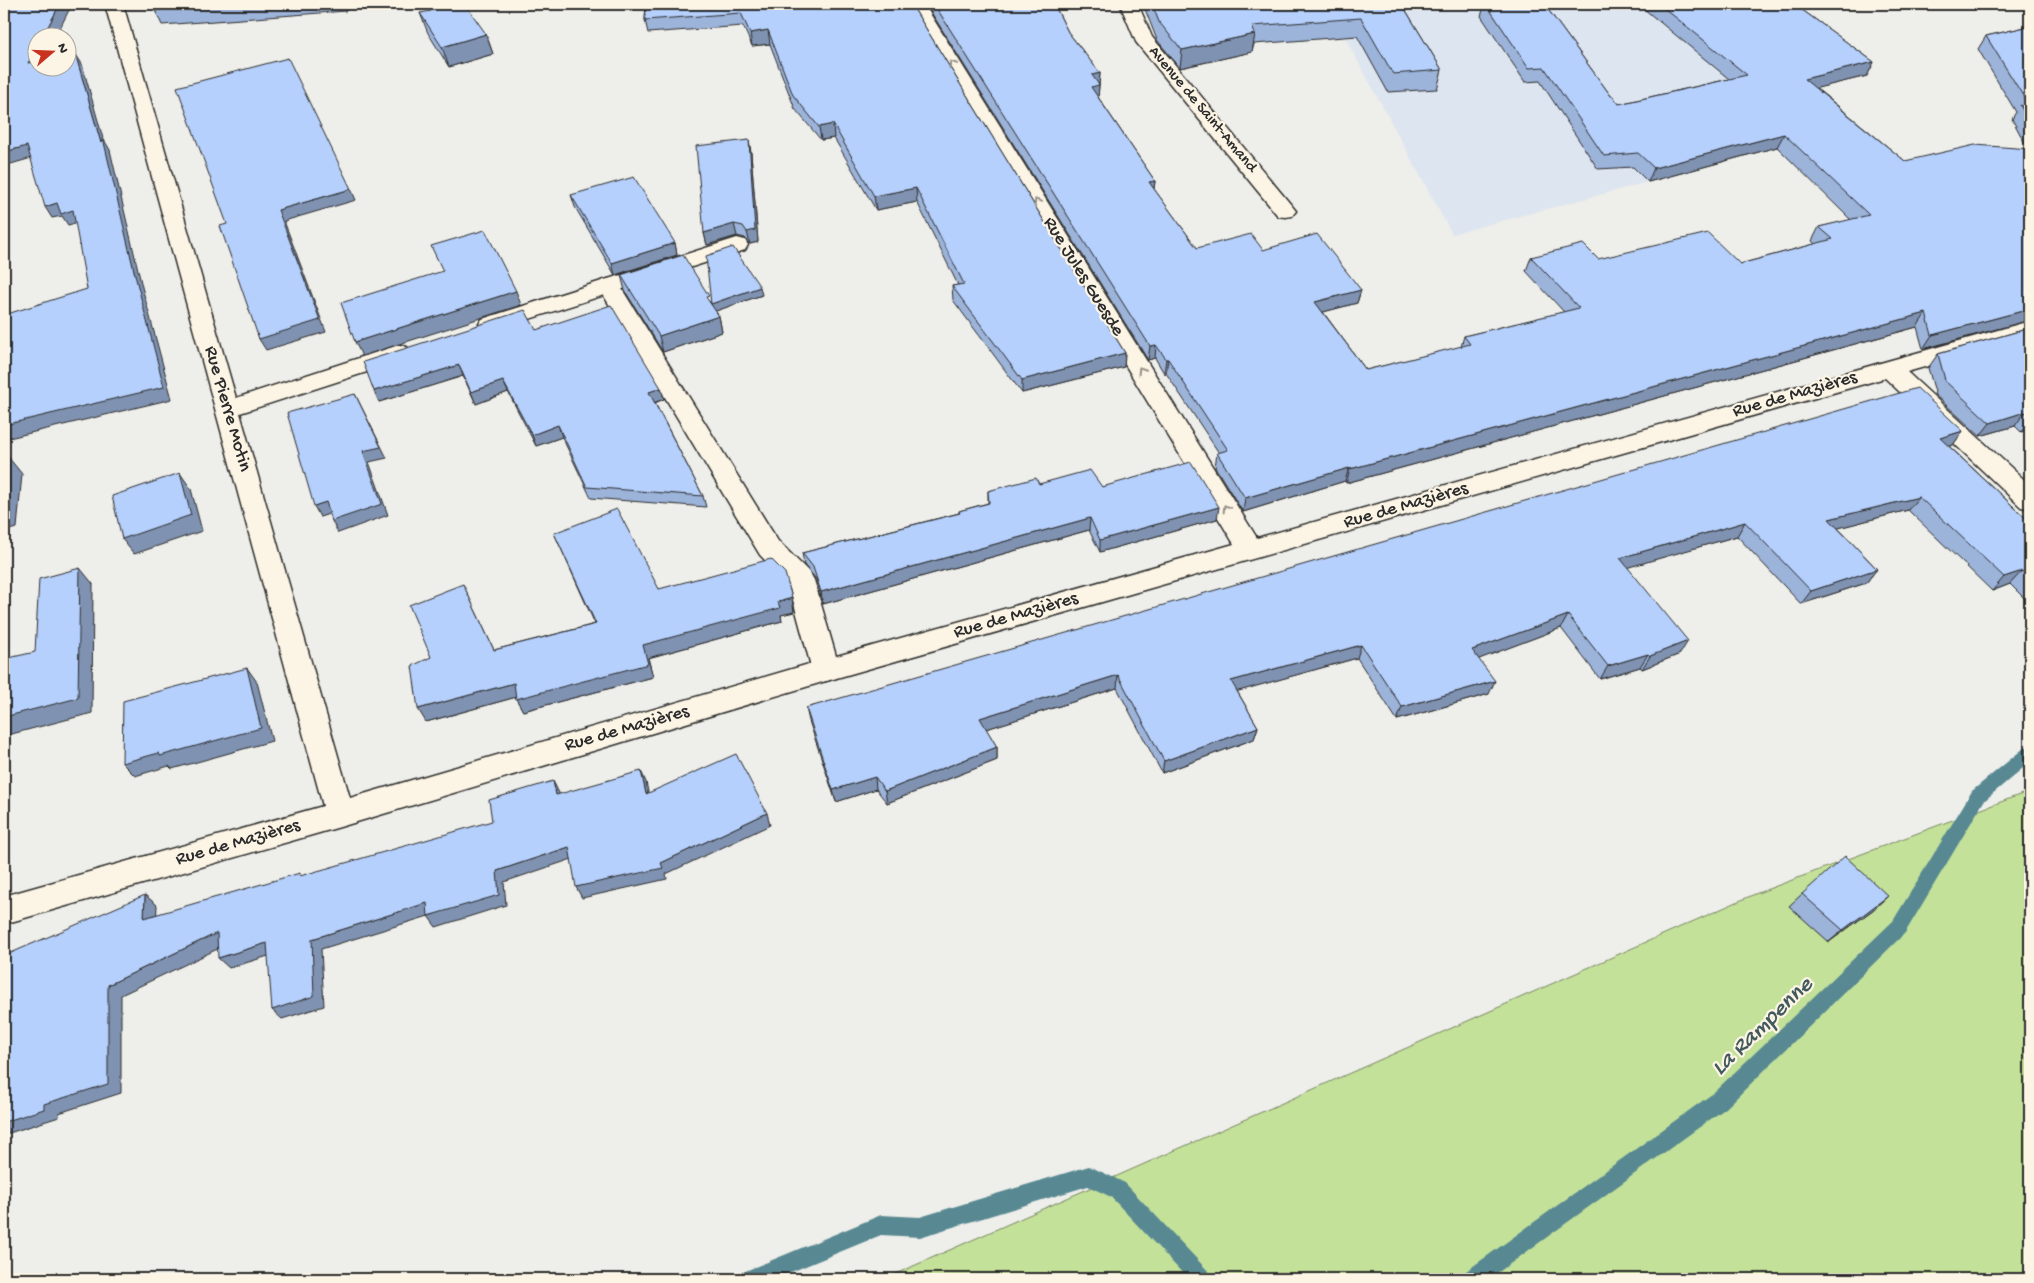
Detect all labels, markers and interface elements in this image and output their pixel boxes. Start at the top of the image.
north arrow [28,28,78,78]
text: N [52,41,71,56]
street label: Avenue de Saint-Amand [1144,43,1261,178]
one-way arrow [948,60,958,69]
one-way arrow [1033,198,1043,207]
street label: Rue Jules Guesde [1037,213,1129,341]
street label: Rue Pierre Motin [198,344,256,474]
street label: Rue de Mazières [1730,366,1861,424]
one-way arrow [1137,367,1147,376]
street label: Rue de Mazières [1341,477,1472,535]
one-way arrow [1222,505,1232,514]
street label: Rue de Mazières [951,587,1082,645]
street label: Rue de Mazières [562,700,693,758]
street label: Rue de Mazières [173,814,304,872]
water label: La Rampenne [1706,970,1821,1083]

